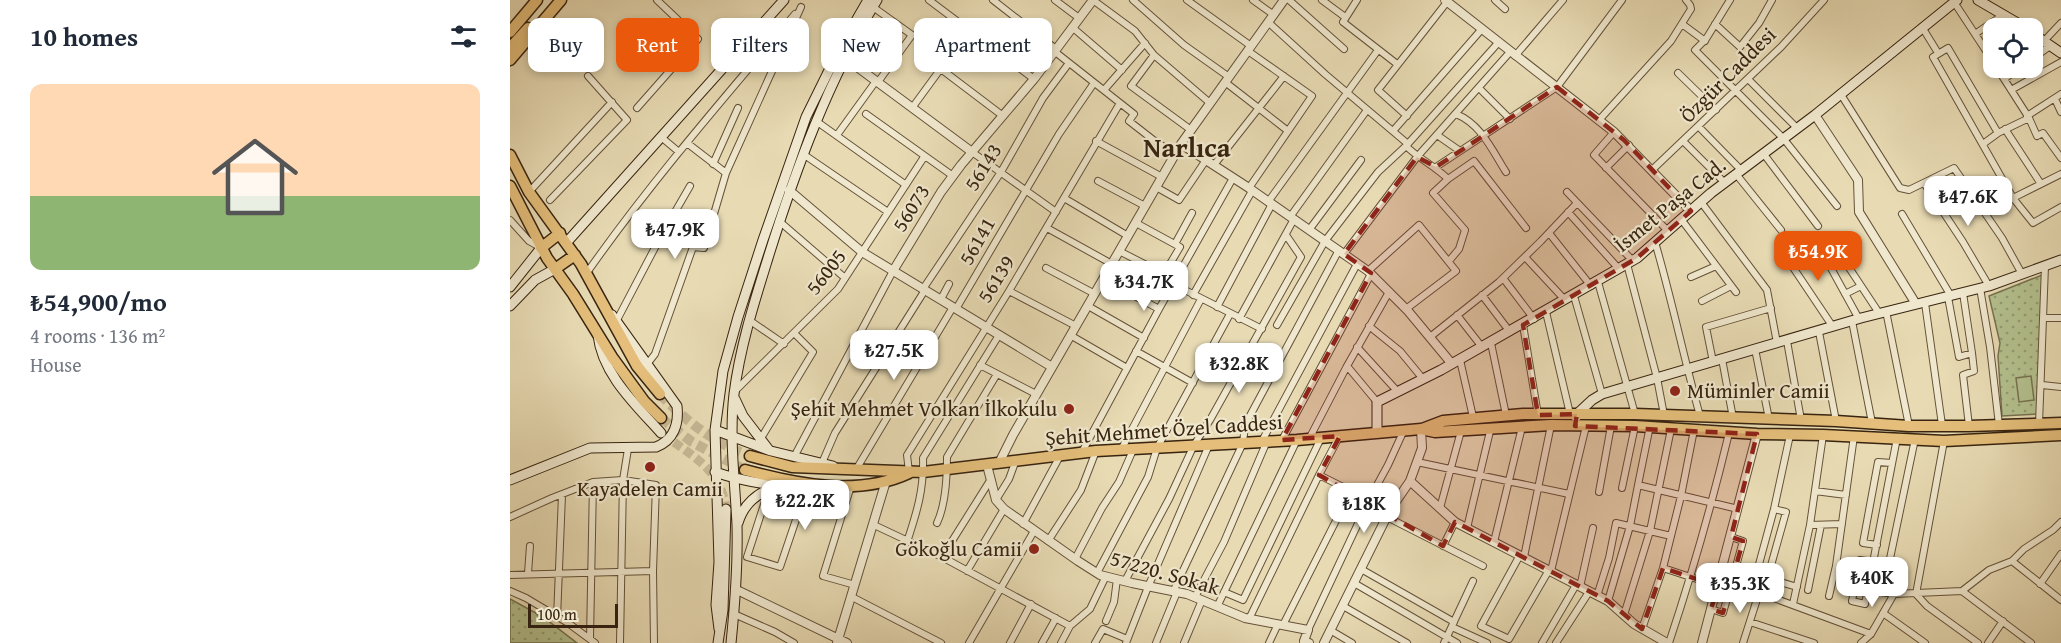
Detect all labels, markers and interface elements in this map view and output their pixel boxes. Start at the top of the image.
text: 10 homes [30,17,138,56]
chip: Buy [528,18,604,72]
chip: Rent [616,18,699,72]
chip: Filters [711,18,809,72]
chip: New [821,18,902,72]
chip: Apartment [914,18,1052,72]
map controls [1983,18,2043,78]
button: locate [1983,18,2043,78]
street label: Özgür Caddesi [1673,19,1783,130]
icon: filters [447,20,480,53]
icon: home [201,123,309,231]
district label: Narlıca [1143,127,1231,167]
street label: 56143 [956,137,1009,196]
street label: İsmet Paşa Cad. [1607,150,1732,259]
pin: ₺47.6K [1919,176,2017,227]
street label: 56073 [884,178,937,237]
text: ₺47.6K [1938,181,1998,210]
pin: ₺47.9K [626,209,724,260]
street label: 56141 [951,211,1003,270]
text: ₺47.9K [645,214,705,243]
pin: ₺54.9K [1769,231,1867,282]
text: ₺54.9K [1788,236,1848,265]
street label: 56005 [798,242,853,301]
street label: 56139 [969,249,1022,308]
pin: ₺34.7K [1095,261,1193,312]
text: ₺34.7K [1114,266,1174,295]
text: ₺54,900/mo [30,282,167,321]
text: 4 rooms · 136 m² [30,321,165,350]
pin: ₺27.5K [845,330,943,381]
text: ₺27.5K [864,335,924,364]
pin: ₺32.8K [1190,343,1288,394]
text: ₺32.8K [1209,348,1269,377]
text: House [30,350,82,379]
place label: Müminler Camii [1687,375,1830,406]
marker: Müminler Camii [1668,384,1682,398]
place label: Şehit Mehmet Volkan İlkokulu [791,393,1058,424]
marker: Şehit Mehmet Volkan İlkokulu [1062,402,1076,416]
street label: Şehit Mehmet Özel Caddesi [1044,406,1284,453]
marker: Kayadelen Camii [643,460,657,474]
place label: Kayadelen Camii [577,473,723,504]
pin: ₺22.2K [756,480,854,531]
pin: ₺18K [1328,483,1400,534]
text: ₺22.2K [775,485,835,514]
text: ₺18K [1342,488,1386,517]
place label: Gökoğlu Camii [895,533,1022,564]
marker: Gökoğlu Camii [1027,542,1041,556]
street label: 57220. Sokak [1107,542,1224,603]
pin: ₺40K [1836,557,1908,608]
text: ₺40K [1850,562,1894,591]
pin: ₺35.3K [1691,563,1789,614]
text: ₺35.3K [1710,568,1770,597]
scale bar [528,601,618,628]
text: 100 m [537,602,577,626]

